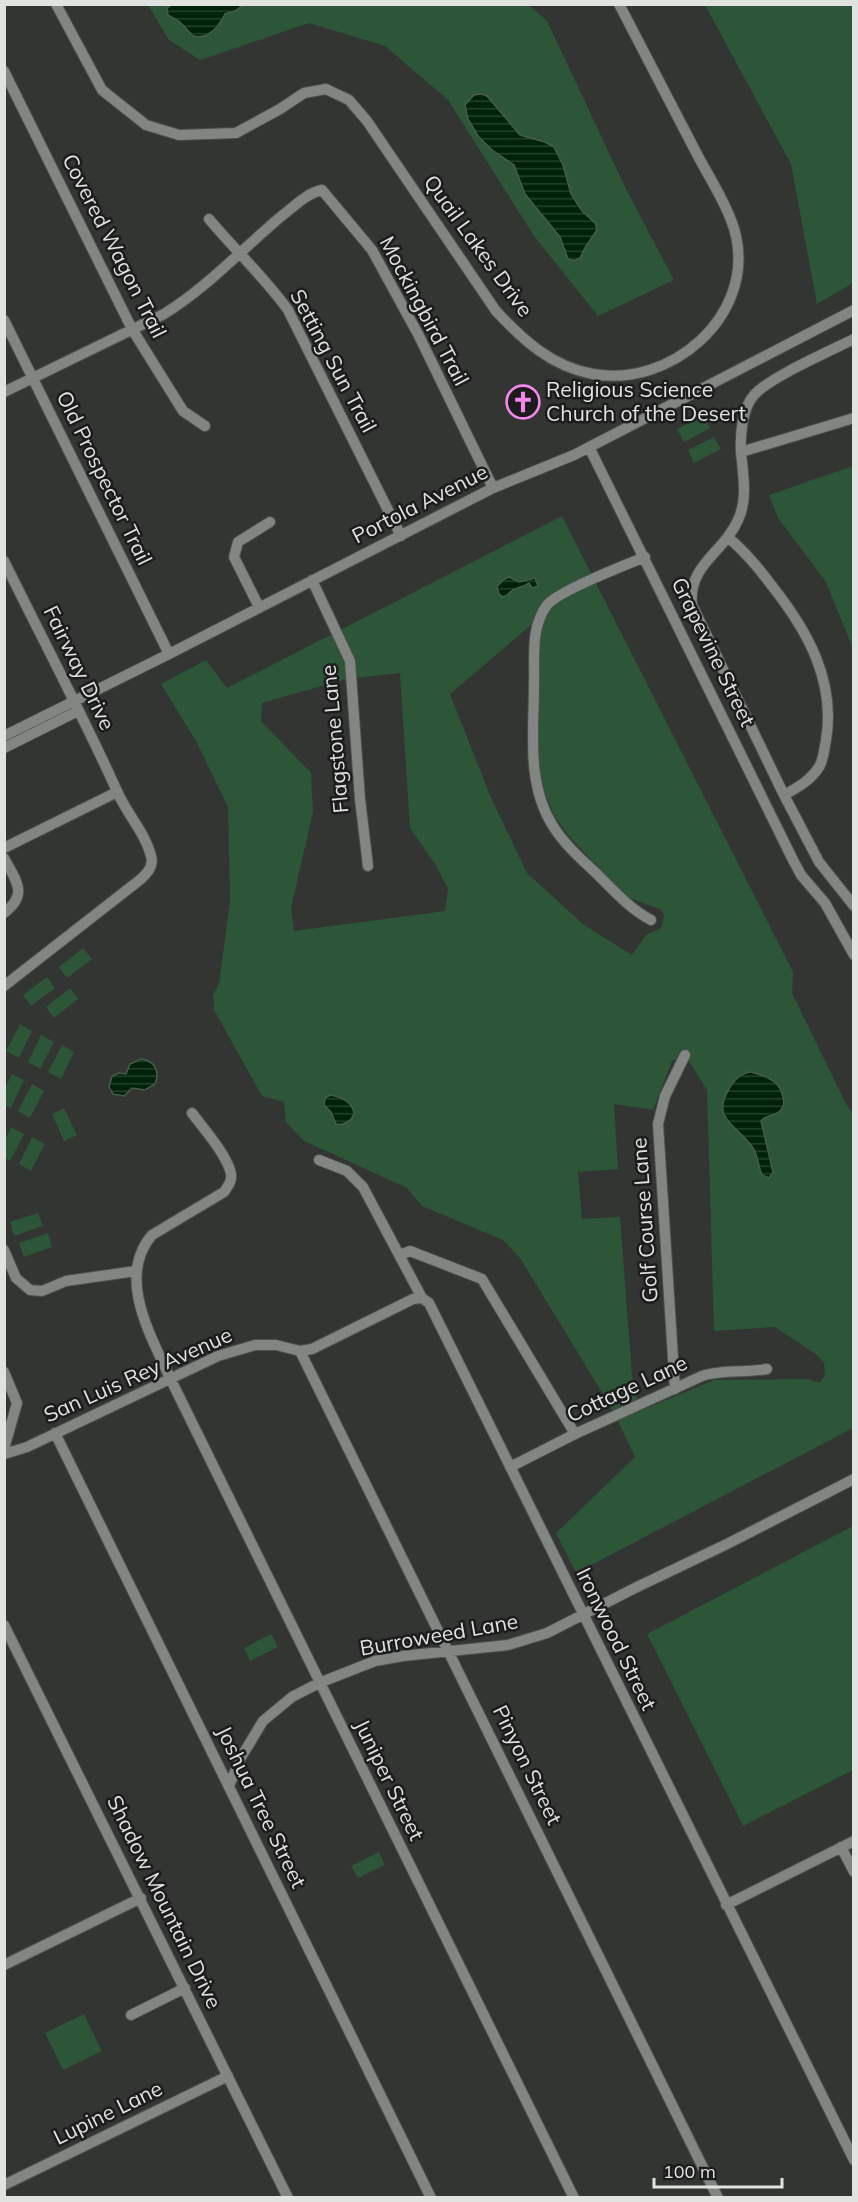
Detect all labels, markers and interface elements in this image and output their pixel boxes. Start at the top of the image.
street label: Covered Wagon Trail [57,149,173,342]
street label: Quail Lakes Drive [419,169,539,321]
street label: Mockingbird Trail [375,231,475,390]
street label: Setting Sun Trail [285,284,383,437]
place label: Religious Science Church of the Desert [546,376,746,426]
church icon: Religious Science Church of the Desert [505,384,541,420]
street label: Old Prospector Trail [51,386,158,569]
street label: Portola Avenue [347,458,492,548]
street label: Grapevine Street [667,573,761,730]
street label: Fairway Drive [39,601,121,734]
street label: Flagstone Lane [315,664,353,814]
street label: Golf Course Lane [625,1137,663,1303]
street label: San Luis Rey Avenue [40,1321,236,1427]
street label: Cottage Lane [562,1349,691,1427]
street label: Ironwood Street [571,1563,663,1714]
street label: Burroweed Lane [358,1607,520,1661]
street label: Pinyon Street [488,1701,568,1829]
street label: Juniper Street [349,1715,430,1844]
street label: Joshua Tree Street [211,1721,312,1892]
street label: Shadow Mountain Drive [102,1791,228,2012]
street label: Lupine Lane [49,2075,166,2150]
scale bar [654,2151,782,2189]
text: 100 m [663,2160,716,2183]

